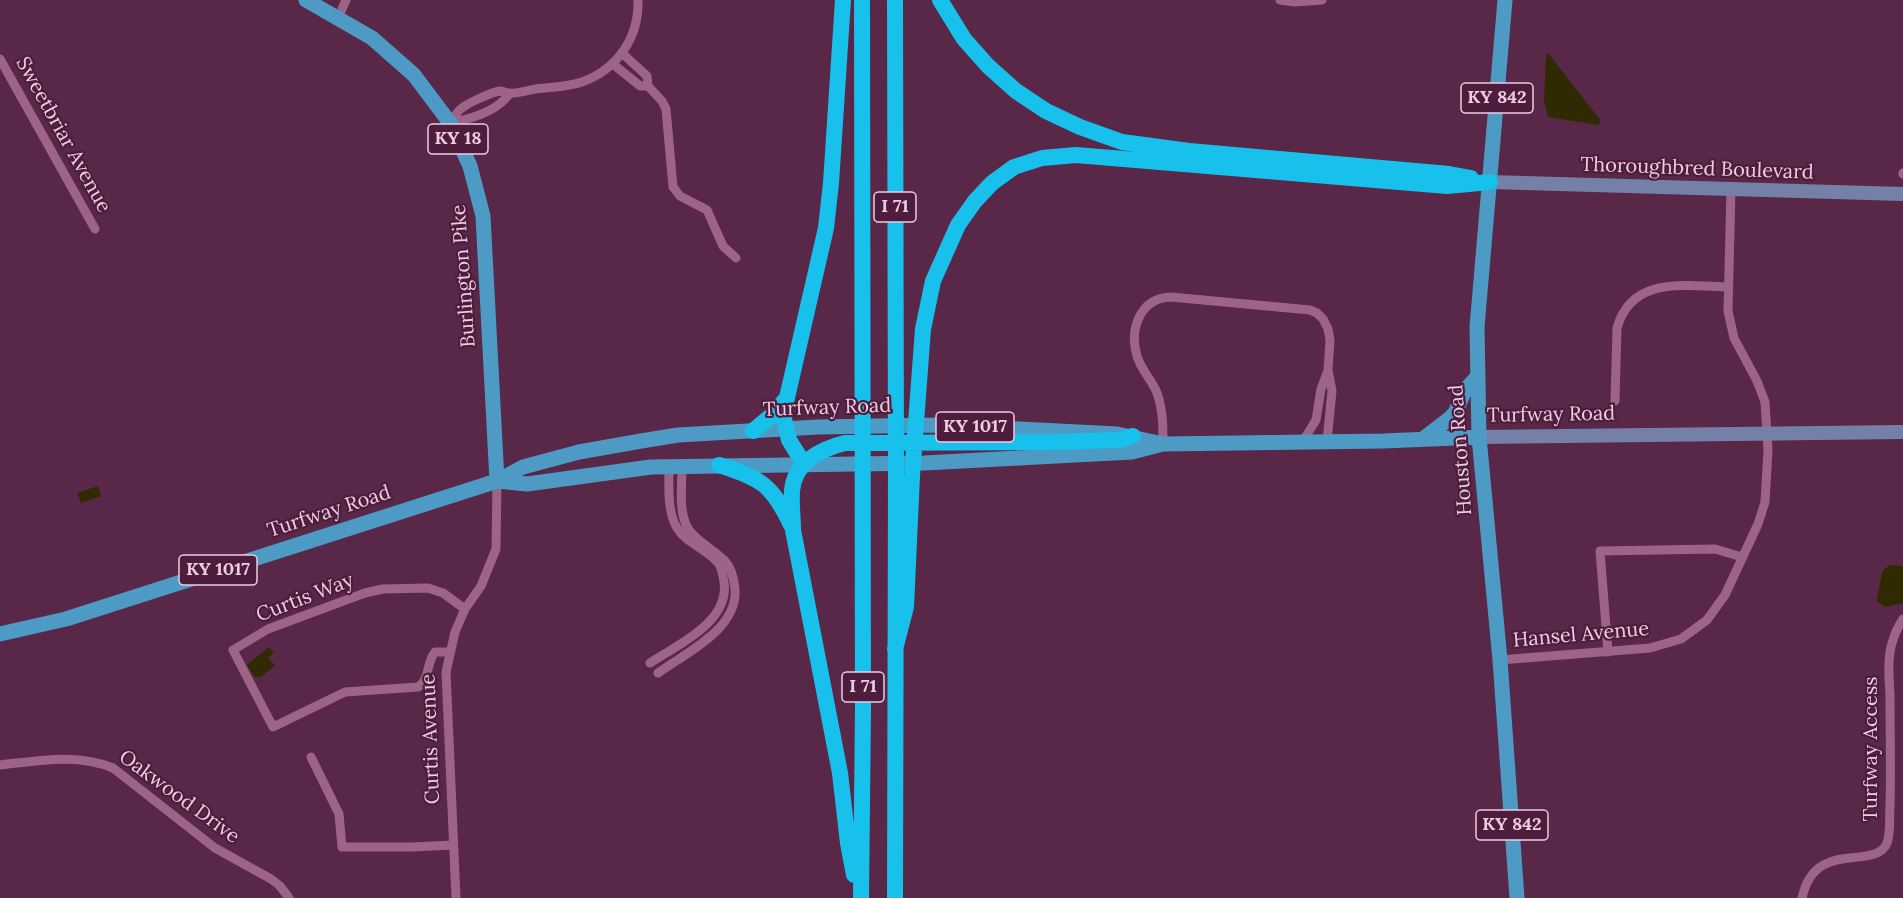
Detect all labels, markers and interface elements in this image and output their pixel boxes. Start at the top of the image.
street label: Sweetbriar Avenue [10,53,116,217]
road number: KY 842 [1461,83,1533,113]
road number: KY 18 [428,124,488,154]
street label: Thoroughbred Boulevard [1580,153,1814,185]
road number: I 71 [874,192,916,222]
street label: Burlington Pike [447,204,481,348]
street label: Houston Road [1444,384,1478,516]
street label: Turfway Road [762,394,892,422]
street label: Turfway Road [1487,402,1615,428]
road number: KY 1017 [936,412,1014,442]
street label: Turfway Road [264,481,394,543]
road number: KY 1017 [179,555,257,585]
street label: Curtis Way [253,568,357,628]
street label: Hansel Avenue [1512,617,1650,653]
road number: I 71 [842,672,884,702]
street label: Curtis Avenue [417,673,445,805]
street label: Turfway Access [1859,677,1883,821]
street label: Oakwood Drive [114,745,244,849]
road number: KY 842 [1476,810,1548,840]

